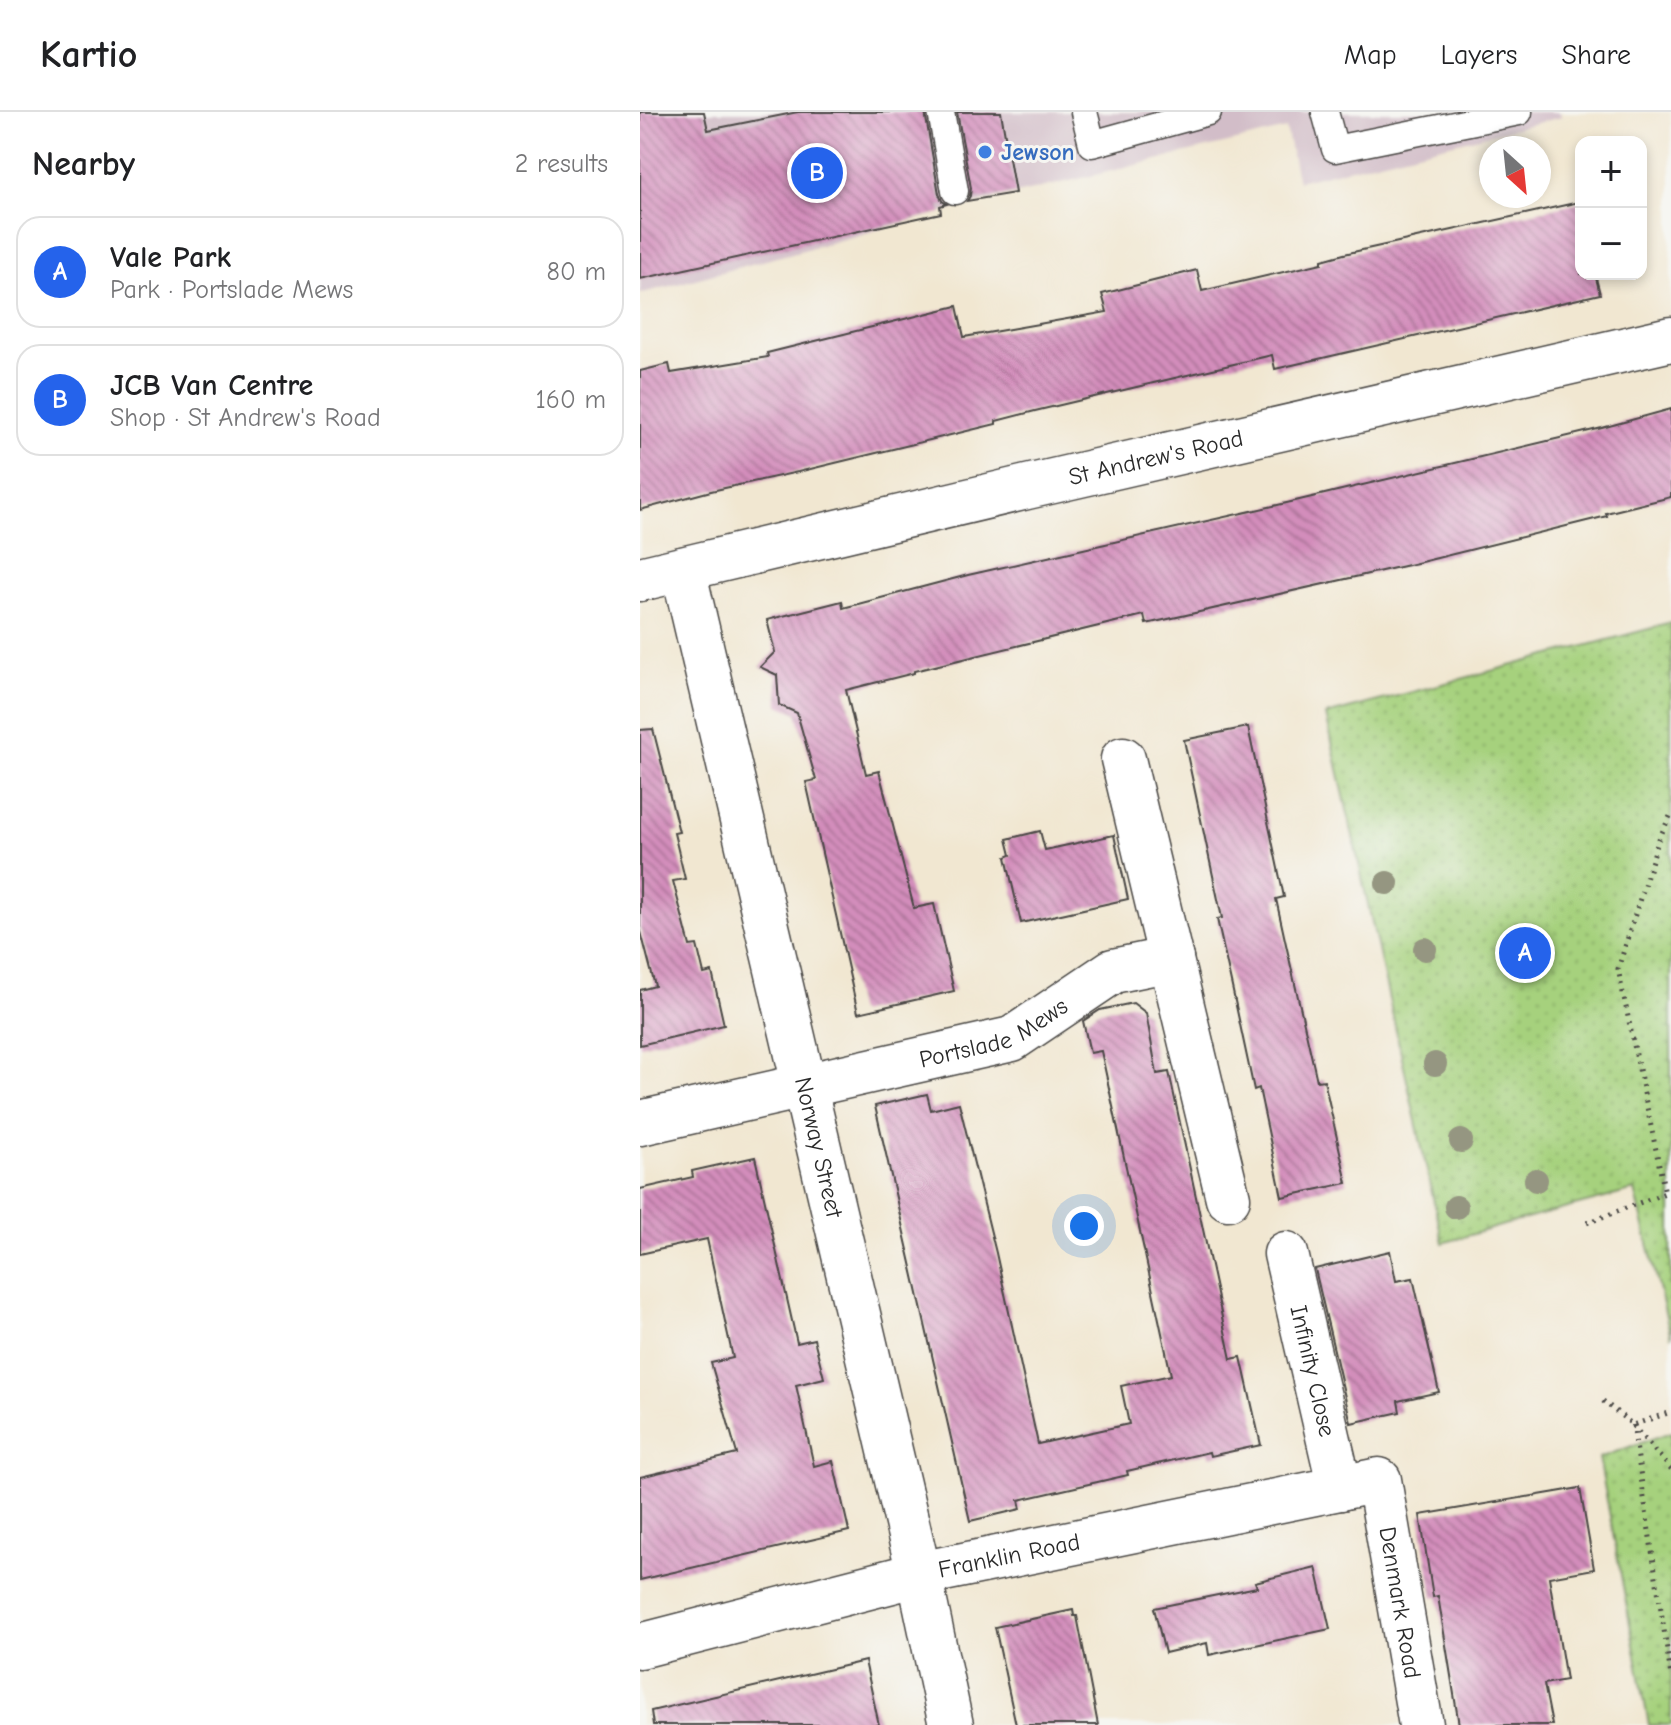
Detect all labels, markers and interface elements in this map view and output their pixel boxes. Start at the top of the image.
text: Kartio [40,33,137,77]
text: Map [1344,39,1397,71]
text: Layers [1441,39,1517,71]
text: Share [1561,39,1631,71]
north arrow [1479,136,1551,208]
map controls [1575,136,1647,280]
button: + [1575,136,1647,208]
place label: Jewson [1001,138,1075,166]
pin: B [791,143,843,203]
marker: Jewson [976,143,994,161]
text: Nearby [32,144,135,184]
text: 2 results [515,149,608,179]
button: − [1575,208,1647,280]
text: Vale Park [110,240,231,275]
text: A [53,257,67,287]
text: 80 m [547,257,606,287]
text: Park · Portslade Mews [110,275,353,305]
text: JCB Van Centre [110,368,313,403]
text: B [52,385,68,415]
text: 160 m [536,385,606,415]
text: Shop · St Andrew's Road [110,403,381,433]
street label: St Andrew's Road [1066,424,1246,491]
pin: A [1499,923,1551,983]
street label: Portslade Mews [917,992,1073,1073]
street label: Norway Street [789,1074,849,1221]
your location [1064,1206,1104,1246]
street label: Infinity Close [1284,1303,1342,1439]
street label: Denmark Road [1373,1524,1427,1681]
street label: Franklin Road [936,1527,1082,1584]

